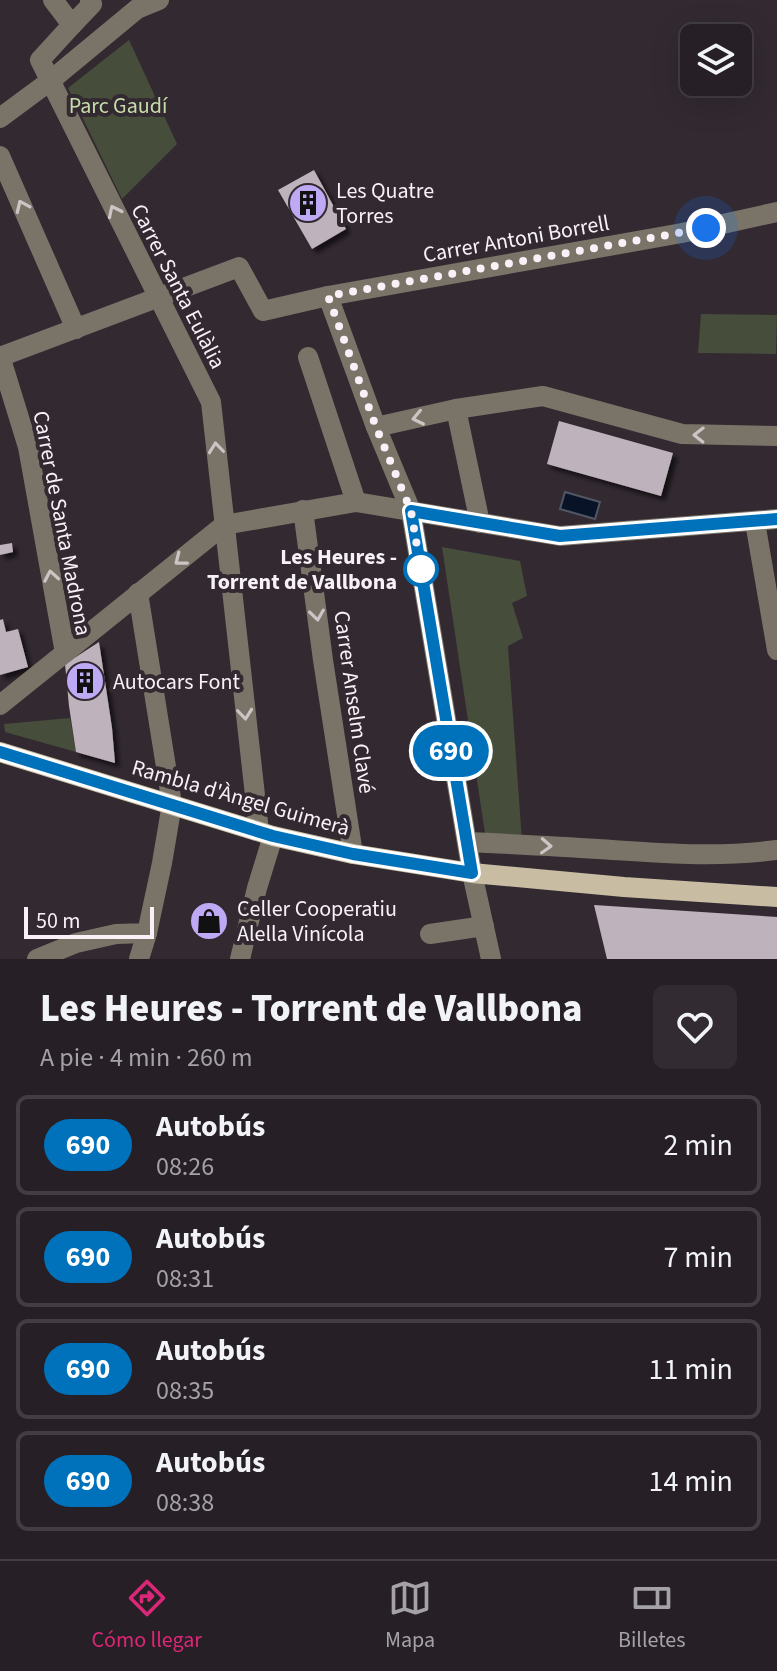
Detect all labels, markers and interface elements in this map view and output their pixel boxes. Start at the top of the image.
map controls [680,24,752,96]
button: layers [680,24,752,96]
park label: Parc Gaudí [69,90,168,122]
place label: Les Quatre Torres [336,175,434,232]
building icon: Les Quatre Torres [287,182,329,224]
street label: Carrer Santa Eulàlia [123,198,234,375]
one-way arrow [16,200,32,214]
one-way arrow [109,204,124,219]
street label: Carrer Antoni Borrell [421,207,612,271]
your location [686,208,726,248]
street label: Carrer de Santa Madrona [25,408,100,638]
one-way arrow [412,409,425,426]
one-way arrow [692,426,705,443]
one-way arrow [207,441,224,454]
place label: Les Heures - Torrent de Vallbona [207,541,397,598]
one-way arrow [174,550,189,564]
marker: Les Heures - Torrent de Vallbona [404,552,438,586]
one-way arrow [43,569,60,583]
one-way arrow [308,608,325,622]
street label: Carrer Anselm Clavé [325,609,383,796]
building icon: Autocars Font [64,660,106,702]
place label: Autocars Font [113,666,240,698]
one-way arrow [237,708,254,721]
line badge: 690 [405,725,497,777]
text: 690 [429,731,473,771]
street label: Rambla d'Àngel Guimerà [128,751,354,844]
one-way arrow [540,837,553,854]
place label: Celler Cooperatiu Alella Vinícola [237,893,397,950]
shop icon: Celler Cooperatiu Alella Vinícola [188,900,230,942]
scale bar [24,903,154,939]
text: 50 m [36,905,81,937]
text: Les Heures - Torrent de Vallbona [40,982,582,1036]
button: heart [653,985,737,1069]
text: A pie · 4 min · 260 m [40,1039,253,1076]
text: Autobús [156,1105,265,1148]
text: 2 min [663,1124,733,1167]
text: 690 [66,1125,110,1165]
text: 08:26 [156,1148,214,1185]
text: Autobús [156,1217,265,1260]
text: 7 min [663,1236,733,1279]
text: 690 [66,1237,110,1277]
text: 08:31 [156,1260,214,1297]
text: Autobús [156,1329,265,1372]
text: 11 min [649,1348,733,1391]
text: 690 [66,1349,110,1389]
text: 08:35 [156,1372,214,1409]
text: Autobús [156,1441,265,1484]
text: 14 min [649,1460,733,1503]
text: 690 [66,1461,110,1501]
text: 08:38 [156,1484,214,1521]
tab: Cómo llegar [91,1576,202,1656]
tab: Mapa [385,1576,435,1656]
tab: Billetes [618,1576,685,1656]

